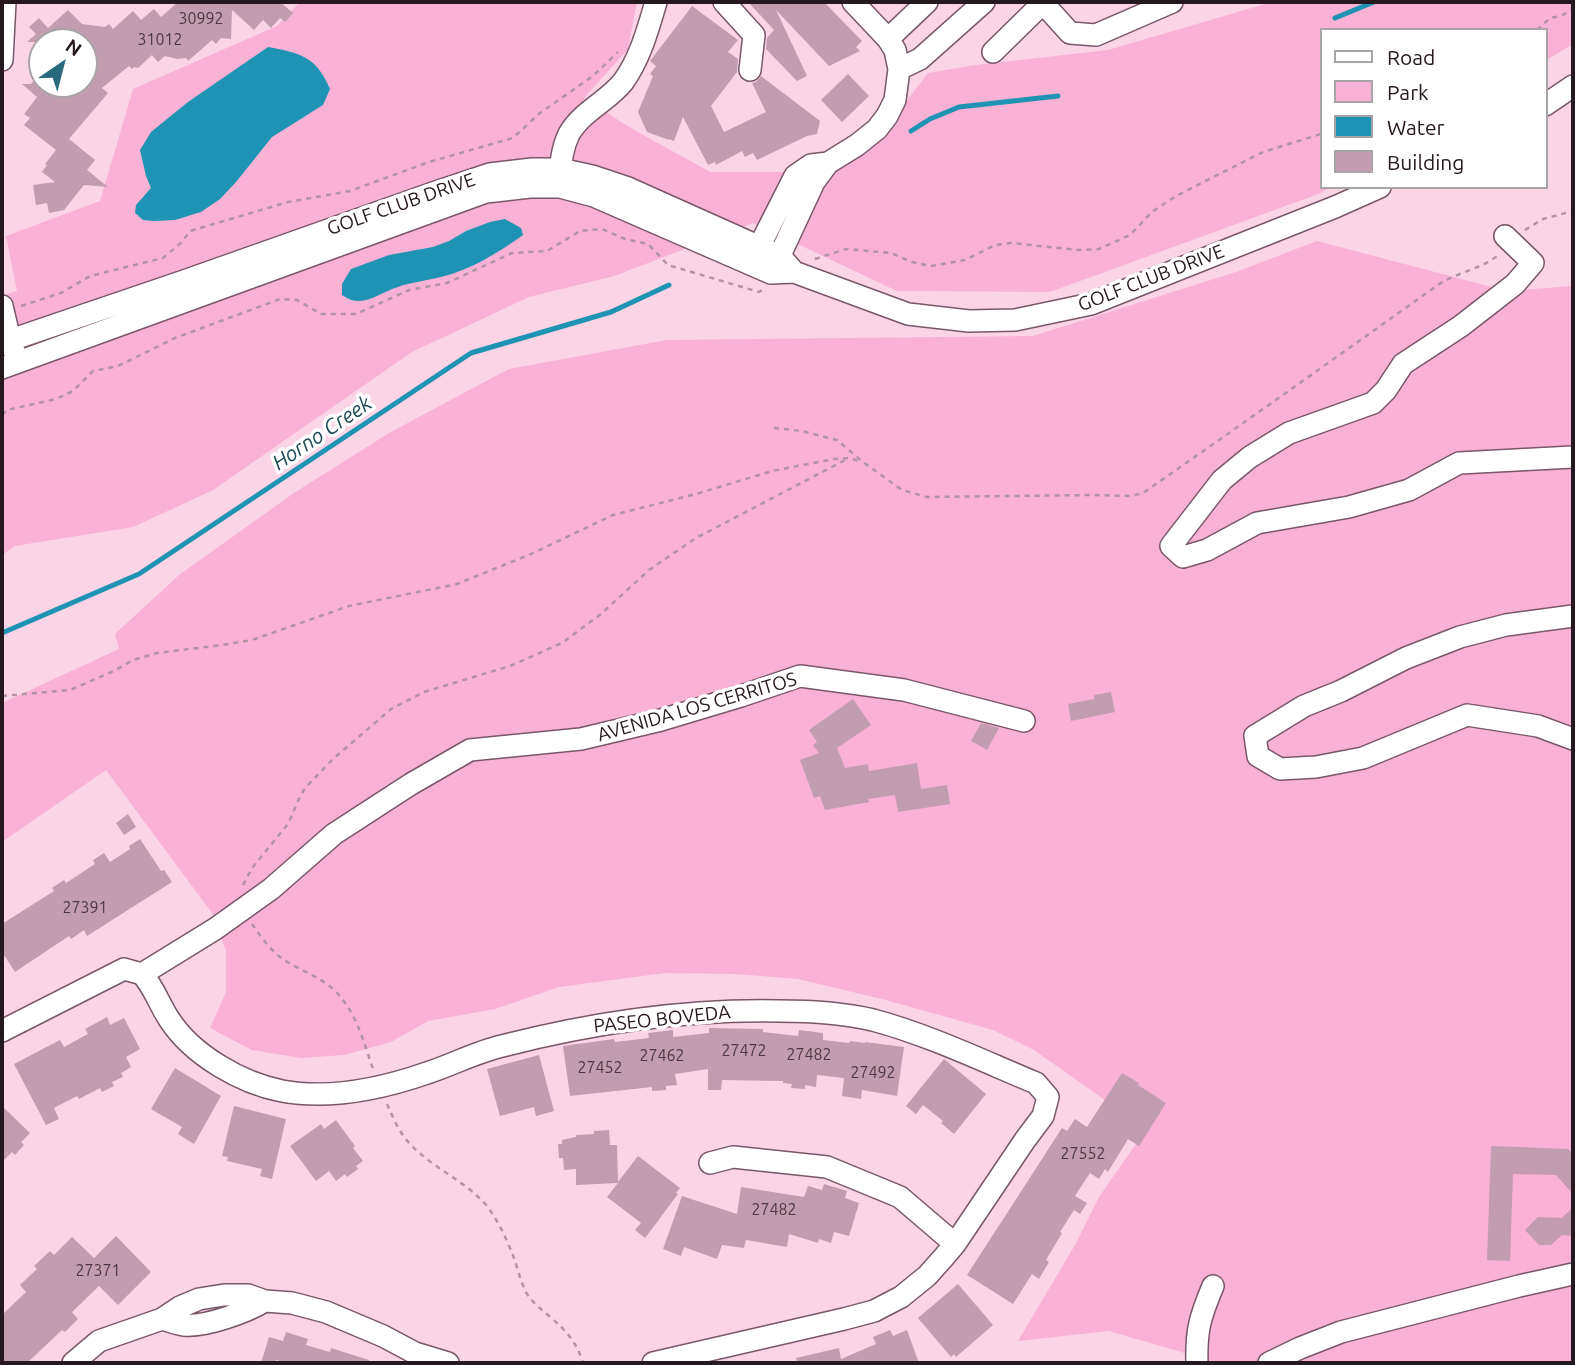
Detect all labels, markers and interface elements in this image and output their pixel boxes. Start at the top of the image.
house number: 30992 [178,9,224,29]
north arrow [28,28,98,98]
legend [1320,28,1547,189]
house number: 31012 [137,30,183,50]
text: N [62,34,86,61]
text: Road [1387,45,1435,69]
text: Park [1387,80,1429,104]
text: Water [1387,115,1445,139]
text: Building [1387,150,1464,174]
street label: GOLF CLUB DRIVE [324,168,478,240]
street label: GOLF CLUB DRIVE [1075,240,1227,316]
water label: Horno Creek [267,391,377,475]
street label: AVENIDA LOS CERRITOS [595,668,799,746]
house number: 27391 [62,898,108,918]
street label: PASEO BOVEDA [592,1000,732,1038]
house number: 27472 [721,1041,767,1061]
house number: 27482 [786,1045,832,1065]
house number: 27462 [639,1046,685,1066]
house number: 27452 [577,1058,623,1078]
house number: 27492 [850,1063,896,1083]
house number: 27552 [1060,1144,1106,1164]
house number: 27482 [751,1200,797,1220]
house number: 27371 [75,1261,121,1281]

